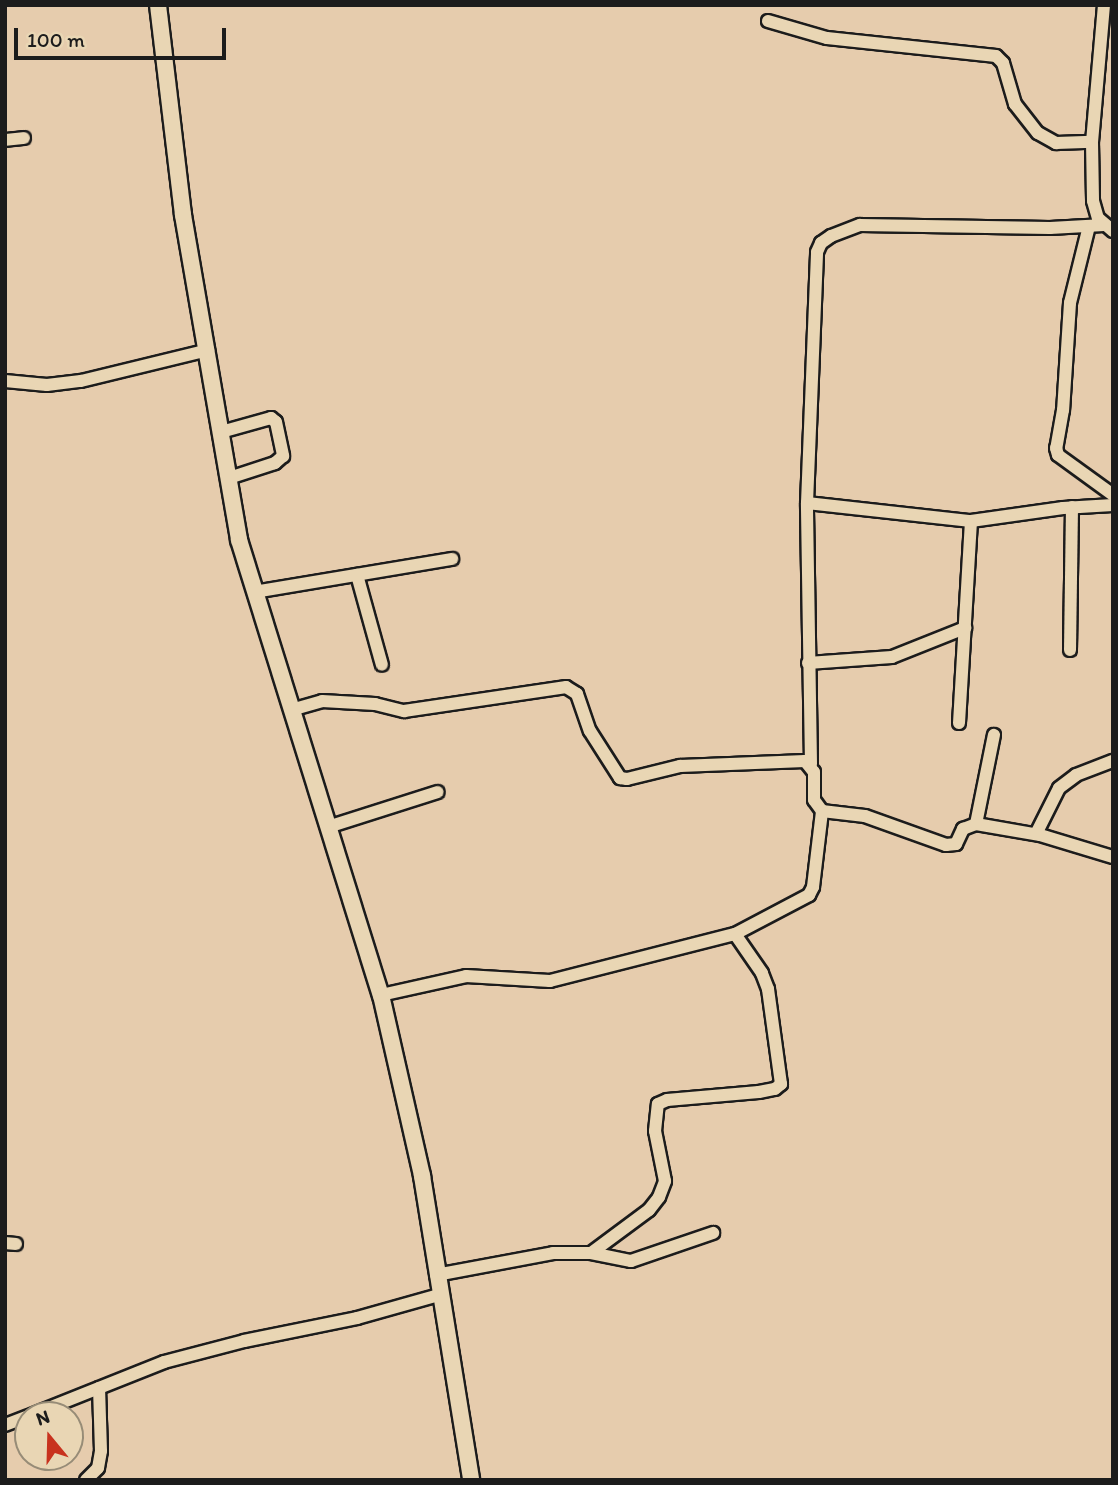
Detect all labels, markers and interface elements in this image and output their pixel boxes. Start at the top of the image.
scale bar [18,14,229,58]
text: 100 m [27,27,85,52]
north arrow [14,1401,84,1471]
text: N [33,1405,52,1431]

